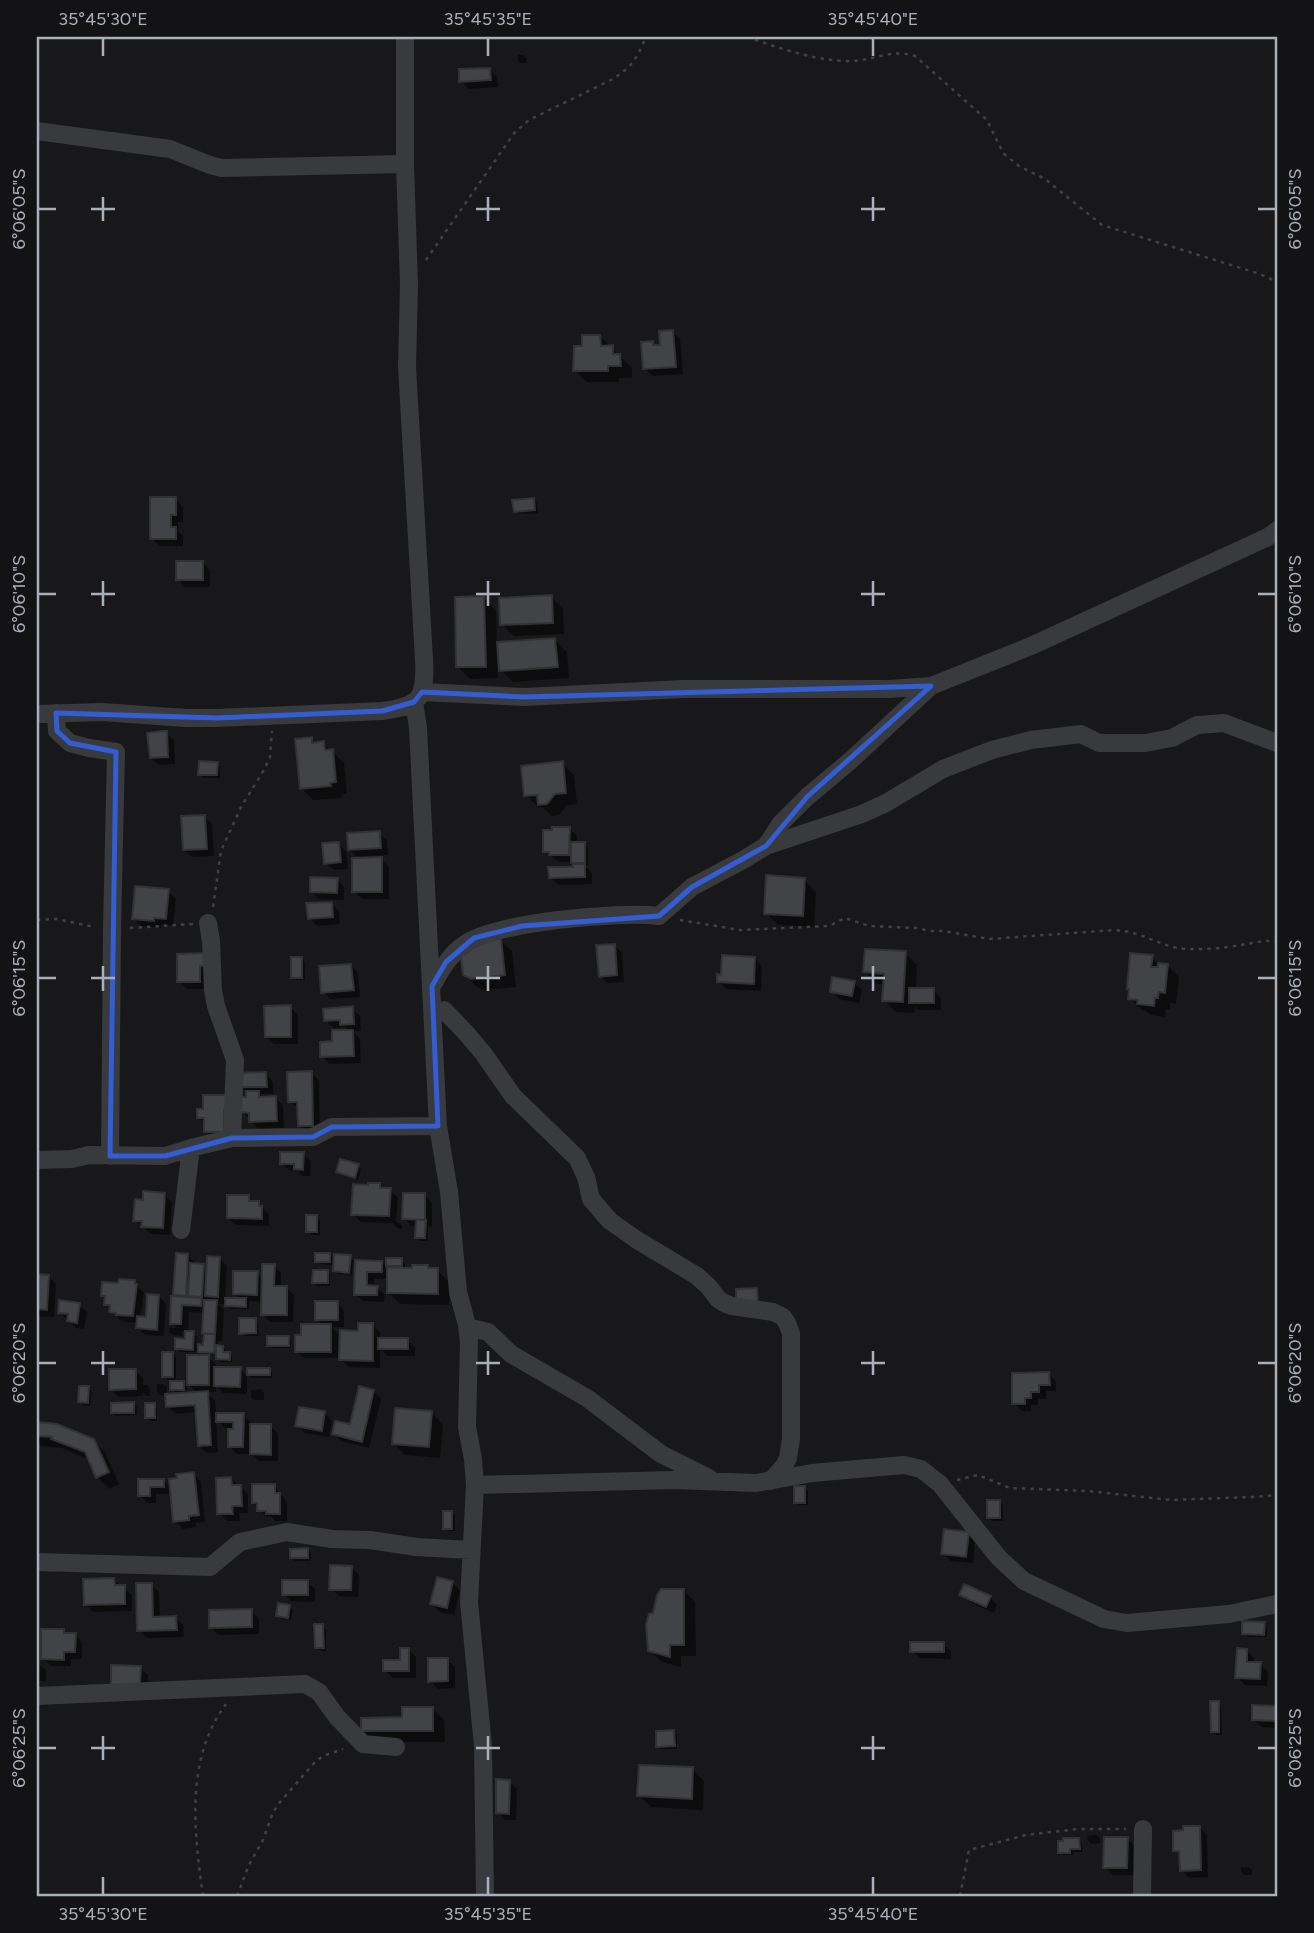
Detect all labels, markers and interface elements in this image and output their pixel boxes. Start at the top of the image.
text: 35°45'30"E [58,8,148,30]
text: 35°45'35"E [444,8,532,30]
text: 35°45'40"E [827,8,919,30]
text: 6°06'05"S [8,169,30,249]
text: 6°06'05"S [1284,169,1306,249]
text: 6°06'10"S [8,555,30,633]
text: 6°06'10"S [1284,555,1306,633]
text: 6°06'15"S [8,940,30,1016]
text: 6°06'15"S [1284,940,1306,1016]
text: 6°06'20"S [8,1323,30,1403]
text: 6°06'20"S [1284,1323,1306,1403]
text: 6°06'25"S [8,1708,30,1788]
text: 6°06'25"S [1284,1708,1306,1788]
text: 35°45'30"E [58,1903,148,1925]
text: 35°45'35"E [444,1903,532,1925]
text: 35°45'40"E [827,1903,919,1925]

